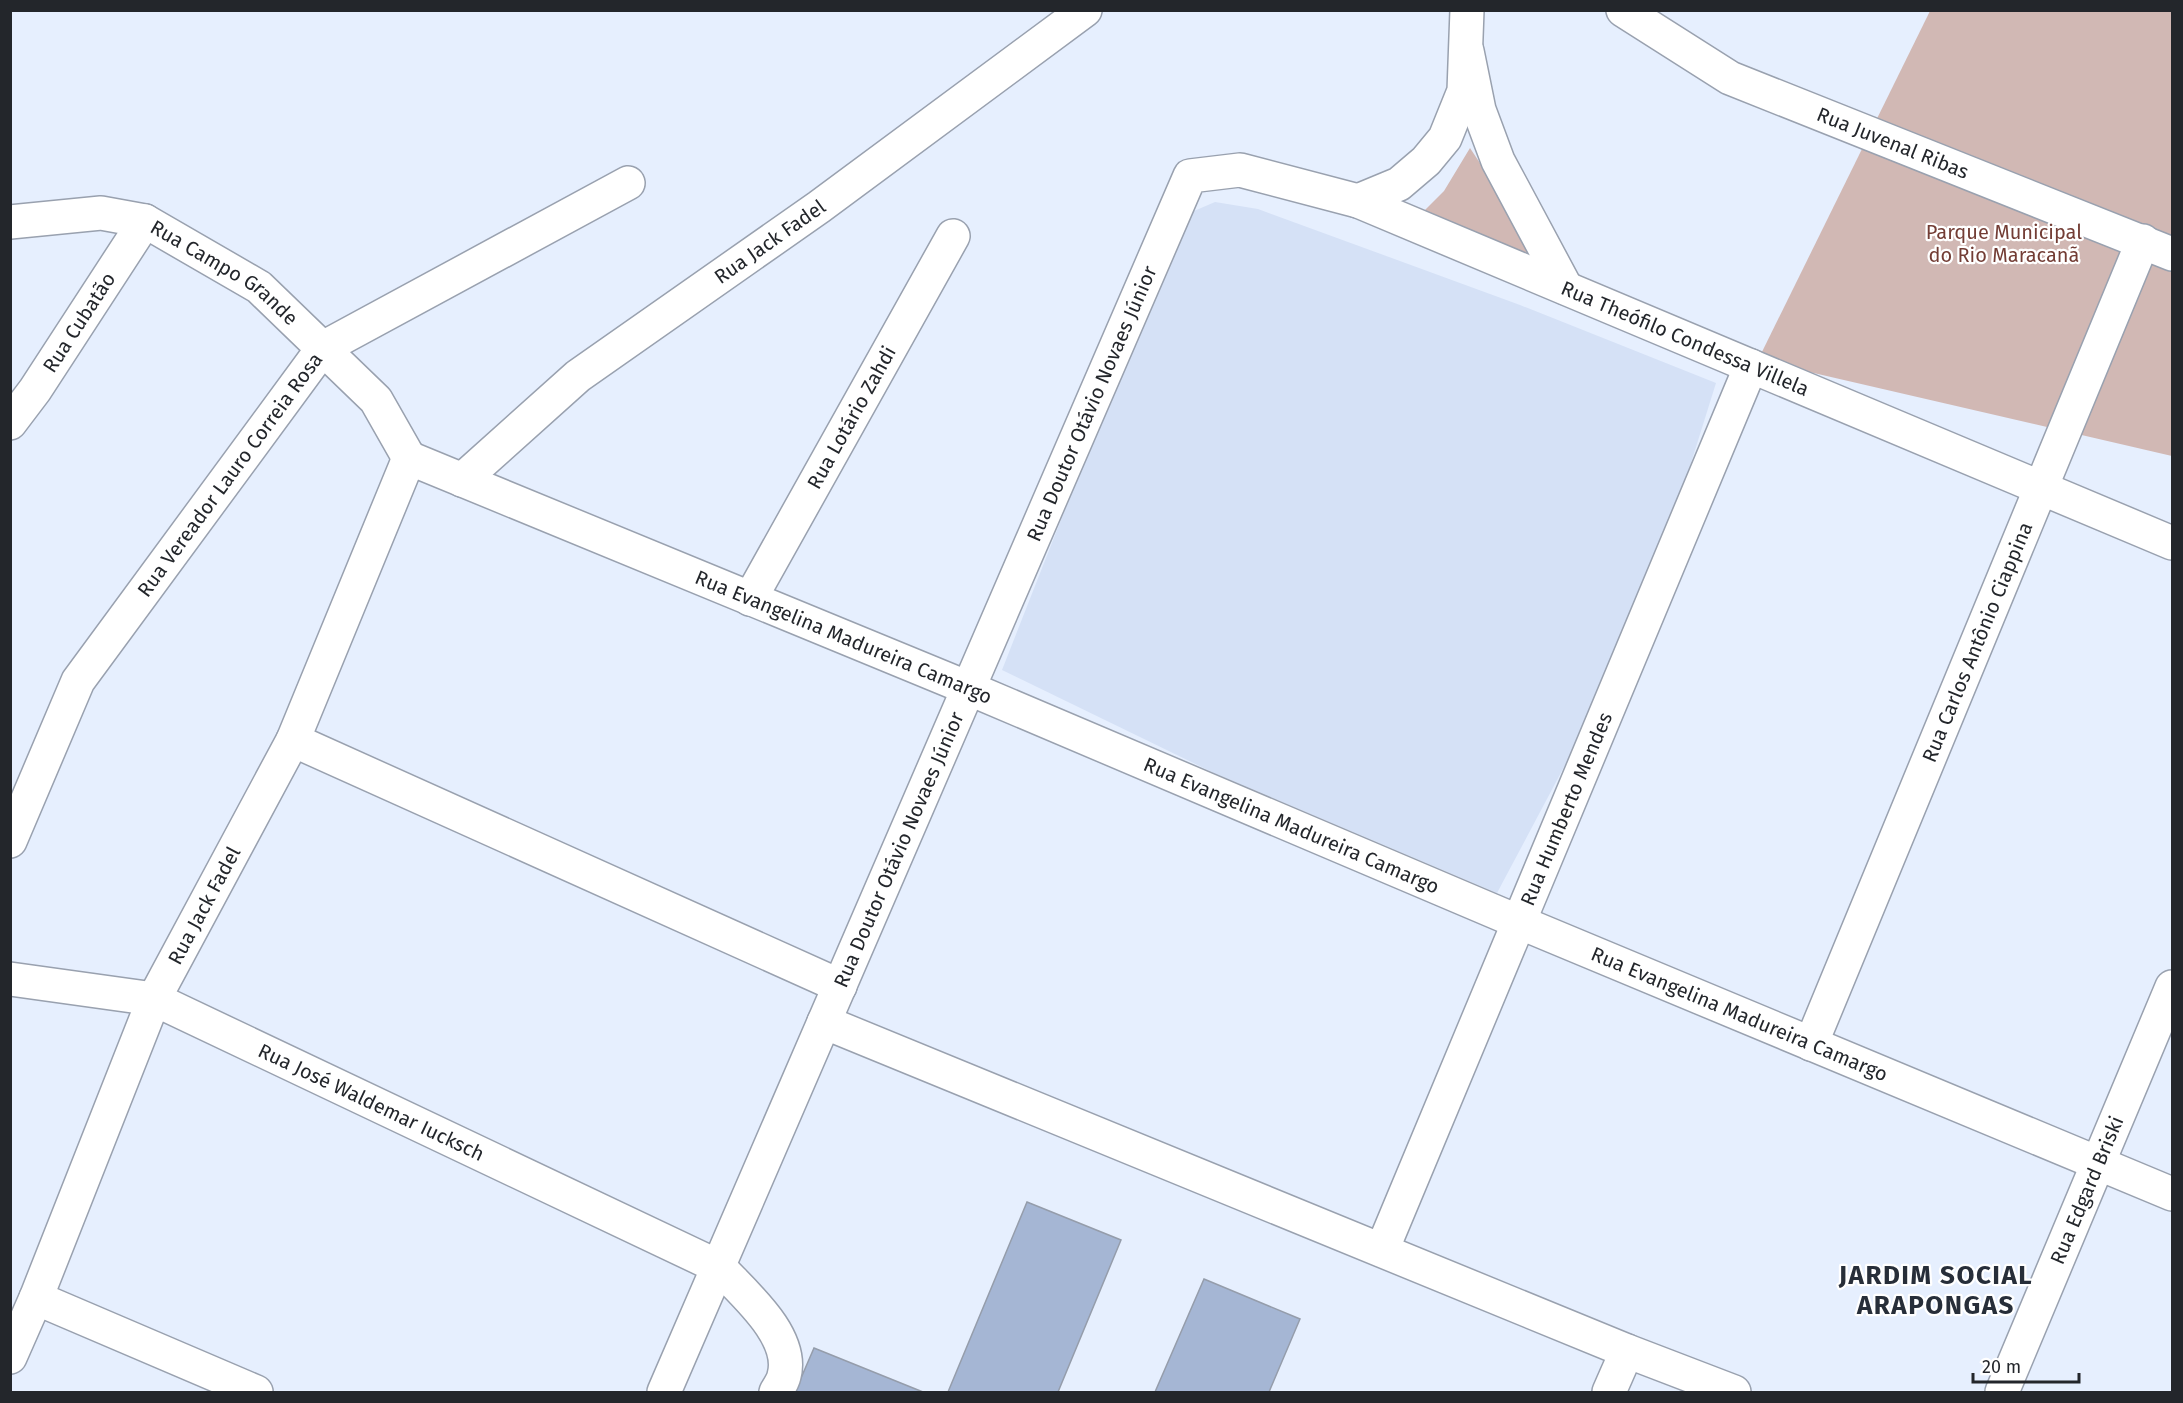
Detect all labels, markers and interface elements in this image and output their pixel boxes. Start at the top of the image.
street label: Rua Juvenal Ribas [1813,102,1972,184]
street label: Rua Jack Fadel [710,194,830,289]
street label: Rua Campo Grande [146,215,303,330]
park label: Parque Municipal do Rio Maracanã [1926,220,2082,267]
street label: Rua Doutor Otávio Novaes Júnior [1021,262,1162,545]
street label: Rua Cubatão [38,268,120,377]
street label: Rua Theófilo Condessa Villela [1558,276,1813,401]
street label: Rua Lotário Zahdi [802,342,901,493]
street label: Rua Vereador Lauro Correia Rosa [132,348,327,601]
street label: Rua Carlos Antônio Ciappina [1917,518,2038,766]
street label: Rua Evangelina Madureira Camargo [692,565,996,709]
street label: Rua Doutor Otávio Novaes Júnior [829,708,969,991]
street label: Rua Humberto Mendes [1515,709,1617,909]
street label: Rua Evangelina Madureira Camargo [1140,752,1443,899]
street label: Rua Jack Fadel [163,842,246,969]
street label: Rua Evangelina Madureira Camargo [1588,941,1891,1086]
street label: Rua José Waldemar Iucksch [254,1038,488,1166]
street label: Rua Edgard Briski [2045,1112,2128,1268]
district label: JARDIM SOCIAL ARAPONGAS [1838,1260,2033,1321]
scale bar [1973,1346,2080,1384]
text: 20 m [1982,1356,2021,1378]

